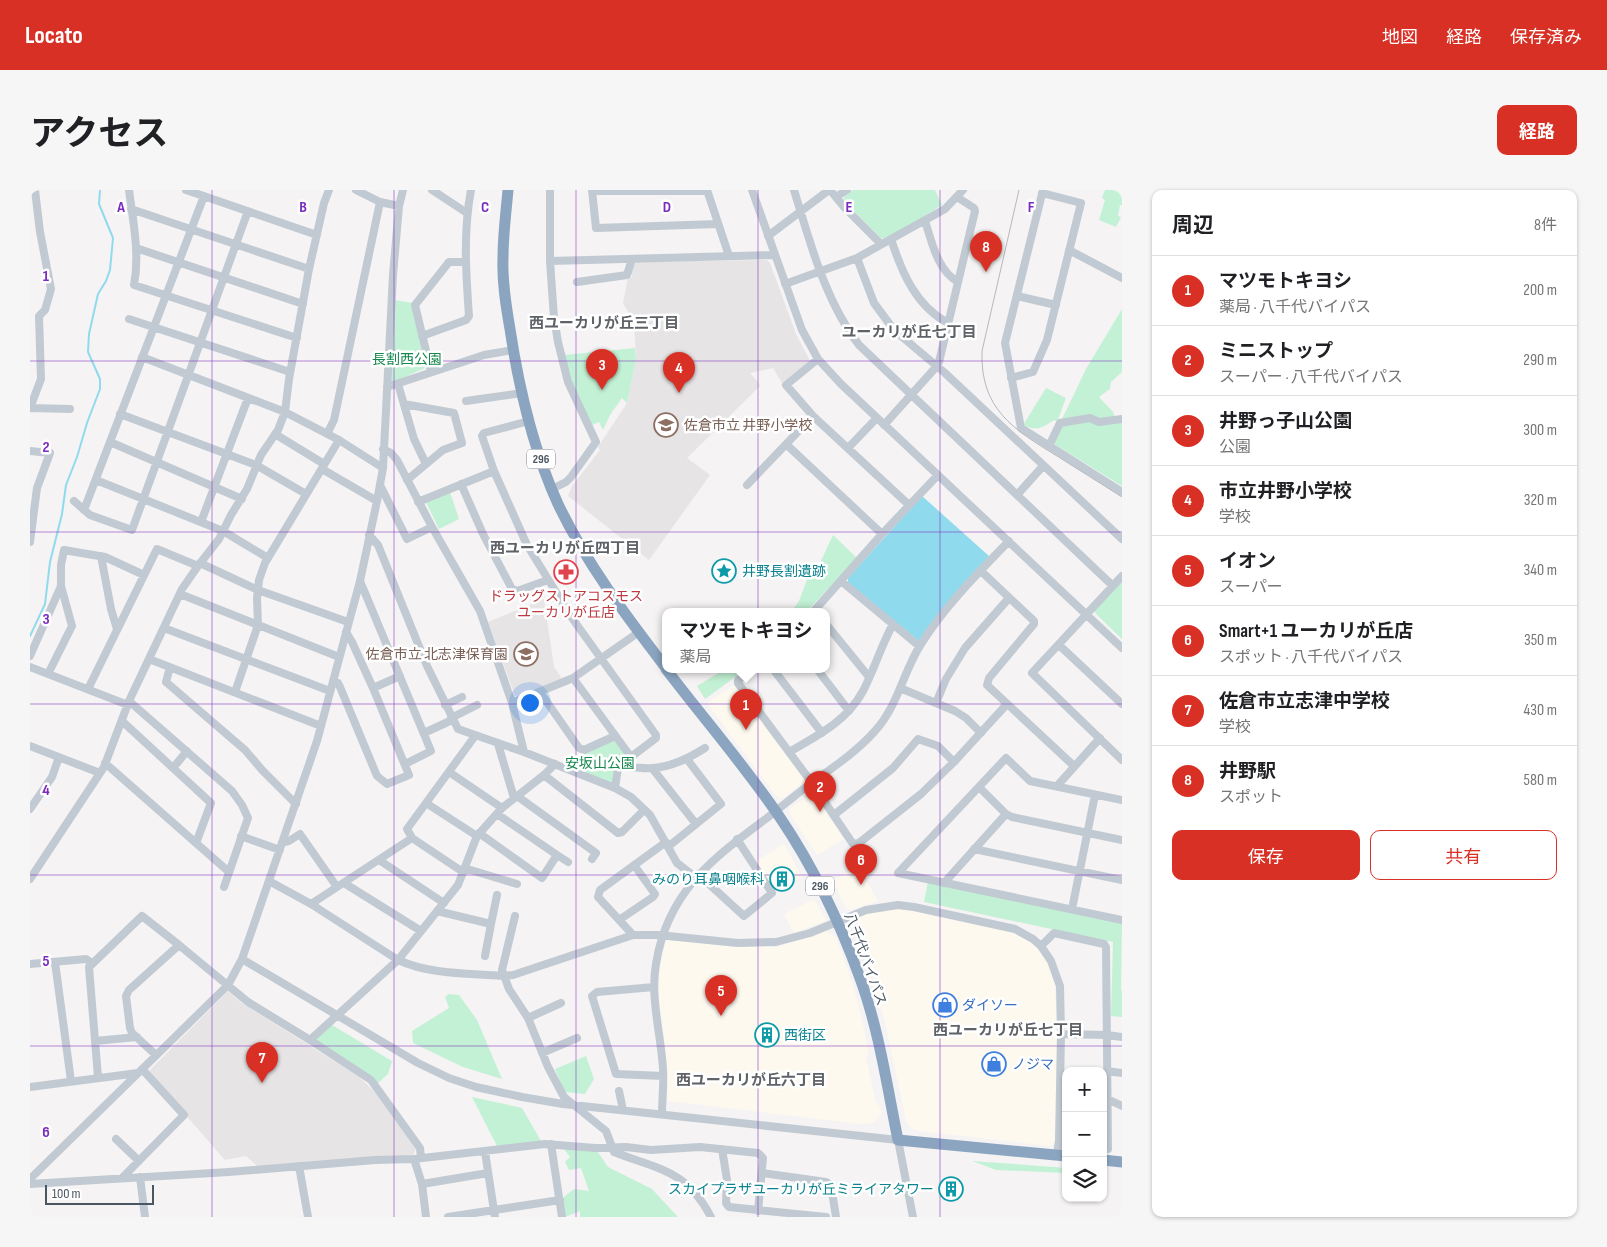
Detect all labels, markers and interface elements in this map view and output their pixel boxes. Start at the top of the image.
text: Locato [25,21,83,50]
text: 地図 [1382,27,1418,48]
text: 経路 [1446,27,1482,48]
text: 保存済み [1510,27,1582,48]
button: 経路 [1497,105,1577,155]
text: アクセス [30,113,168,156]
text: A [116,198,125,217]
text: B [299,198,307,217]
text: C [481,198,489,217]
text: D [663,198,671,217]
text: E [846,198,853,217]
text: F [1028,198,1035,217]
text: 周辺 [1172,213,1214,238]
text: 8件 [1534,216,1557,235]
pin: 8 [970,231,1002,272]
text: 1 [43,267,50,286]
text: マツモトキヨシ [1219,270,1352,293]
text: 1 [1185,281,1191,300]
text: 200 m [1523,281,1557,300]
text: 薬局 · 八千代バイパス [1219,298,1371,317]
district label: 西ユーカリが丘三丁目 [529,314,679,333]
district label: ユーカリが丘七丁目 [841,323,977,342]
text: ミニストップ [1219,340,1333,363]
pin: 3 [586,349,618,390]
park label: 長割西公園 [372,351,442,368]
text: 2 [1184,351,1192,370]
text: 290 m [1523,351,1557,370]
pin: 4 [663,352,695,393]
text: スーパー · 八千代バイパス [1219,368,1403,387]
text: 井野っ子山公園 [1219,410,1352,433]
school or university icon: 佐倉市立 井野小学校 [653,412,679,438]
place label: 佐倉市立 井野小学校 [684,417,812,434]
text: 3 [1184,421,1192,440]
text: 300 m [1523,421,1557,440]
text: 2 [42,438,50,457]
text: 公園 [1219,438,1251,457]
road number: 296 [527,450,555,468]
text: 市立井野小学校 [1219,480,1352,503]
text: 4 [1184,491,1192,510]
text: 320 m [1524,491,1557,510]
text: 学校 [1219,508,1251,527]
district label: 西ユーカリが丘四丁目 [490,539,640,558]
text: イオン [1219,550,1276,573]
place icon: 井野長割遺跡 [711,558,737,584]
pharmacy icon: ドラッグストアコスモス ユーカリが丘店 [553,559,579,585]
text: 5 [1184,561,1192,580]
text: 340 m [1524,561,1557,580]
place label: 井野長割遺跡 [742,563,826,580]
text: スーパー [1219,578,1283,597]
place label: ドラッグストアコスモス ユーカリが丘店 [489,588,643,621]
popup [662,608,830,673]
text: 3 [42,610,50,629]
text: マツモトキヨシ [679,620,813,643]
text: Smart+1 ユーカリが丘店 [1219,620,1413,643]
text: 6 [1184,631,1192,650]
text: 350 m [1524,631,1557,650]
school or university icon: 佐倉市立 北志津保育園 [513,641,539,667]
place label: 佐倉市立 北志津保育園 [366,646,508,663]
text: 薬局 [679,648,712,667]
text: スポット · 八千代バイパス [1219,648,1403,667]
pin: 1 [730,689,762,730]
your location [517,690,543,716]
text: 佐倉市立志津中学校 [1219,690,1390,713]
text: 7 [1185,701,1191,720]
text: 430 m [1524,701,1557,720]
text: 学校 [1219,718,1251,737]
park label: 安坂山公園 [565,755,635,772]
text: 井野駅 [1219,760,1276,783]
pin: 2 [804,771,836,812]
text: 8 [1184,771,1192,790]
text: 580 m [1524,771,1557,790]
text: 4 [42,781,50,800]
text: スポット [1219,788,1283,807]
button: 保存 [1172,830,1360,880]
button: 共有 [1370,830,1557,880]
pin: 6 [845,844,877,885]
building icon: みのり耳鼻咽喉科 [769,866,795,892]
place label: みのり耳鼻咽喉科 [652,871,764,888]
road number: 296 [806,876,834,896]
street label: 八千代バイパス [841,910,890,1008]
text: 5 [42,952,50,971]
pin: 5 [705,975,737,1016]
shop icon: ダイソー [932,992,958,1018]
place label: ダイソー [962,997,1018,1014]
district label: 西ユーカリが丘七丁目 [933,1021,1083,1040]
building icon: 西街区 [754,1022,780,1048]
place label: 西街区 [784,1027,826,1044]
pin: 7 [246,1042,278,1083]
shop icon: ノジマ [981,1051,1007,1077]
place label: ノジマ [1012,1056,1054,1073]
map controls [1062,1067,1107,1202]
button: + [1062,1067,1107,1112]
district label: 西ユーカリが丘六丁目 [676,1071,826,1090]
button: − [1062,1112,1107,1157]
text: 6 [42,1123,50,1142]
button: layers [1062,1157,1107,1202]
building icon: スカイプラザユーカリが丘ミライアタワー [938,1176,964,1202]
place label: スカイプラザユーカリが丘ミライアタワー [668,1181,934,1198]
scale bar [45,1182,154,1205]
text: 100 m [52,1185,81,1202]

